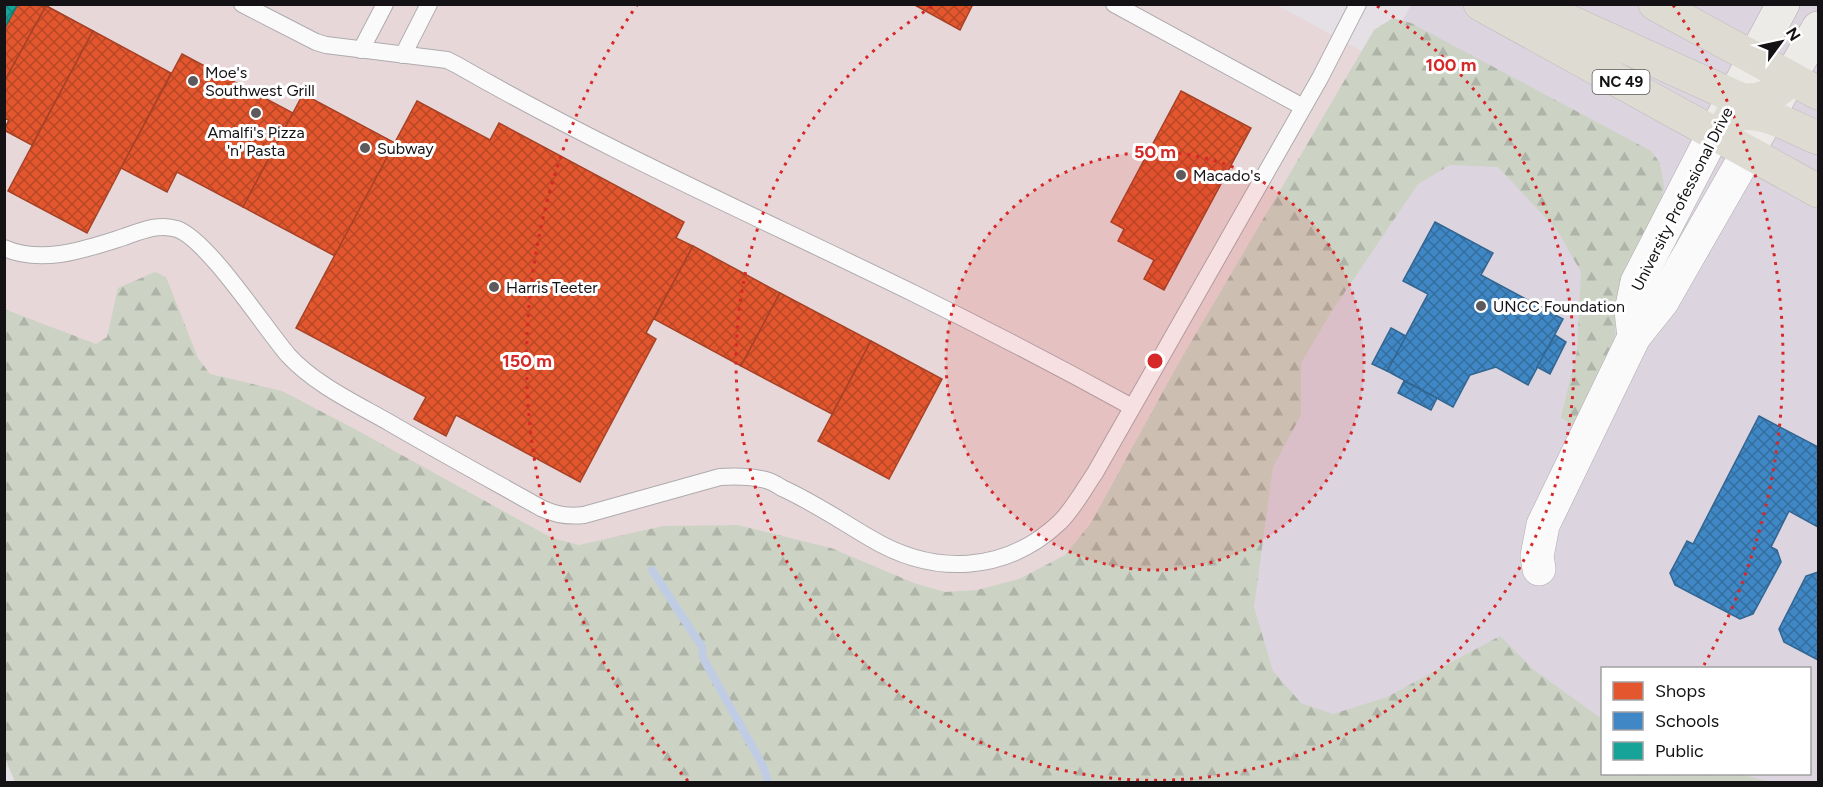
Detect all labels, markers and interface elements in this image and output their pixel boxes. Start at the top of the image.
north arrow [1751,12,1811,72]
text: N [1782,24,1804,44]
text: 100 m [1426,54,1476,76]
place label: Moe's Southwest Grill [205,63,315,100]
road number: NC 49 [1592,70,1650,94]
marker: Moe's Southwest Grill [186,74,200,88]
street label: University Professional Drive [1627,104,1737,294]
marker: Amalfi's Pizza 'n' Pasta [249,106,263,120]
place label: Amalfi's Pizza 'n' Pasta [207,123,305,160]
place label: Subway [377,139,434,158]
marker: Subway [358,141,372,155]
text: 50 m [1134,141,1176,163]
place label: Macado's [1193,166,1261,185]
marker: Macado's [1174,168,1188,182]
place label: Harris Teeter [506,278,598,297]
marker: Harris Teeter [487,280,501,294]
place label: UNCC Foundation [1493,297,1625,316]
marker: UNCC Foundation [1474,299,1488,313]
text: 150 m [502,350,552,372]
centre of rings [1145,351,1165,371]
legend [1601,667,1811,775]
text: Shops [1655,680,1706,702]
text: Schools [1655,710,1719,732]
text: Public [1655,740,1704,762]

